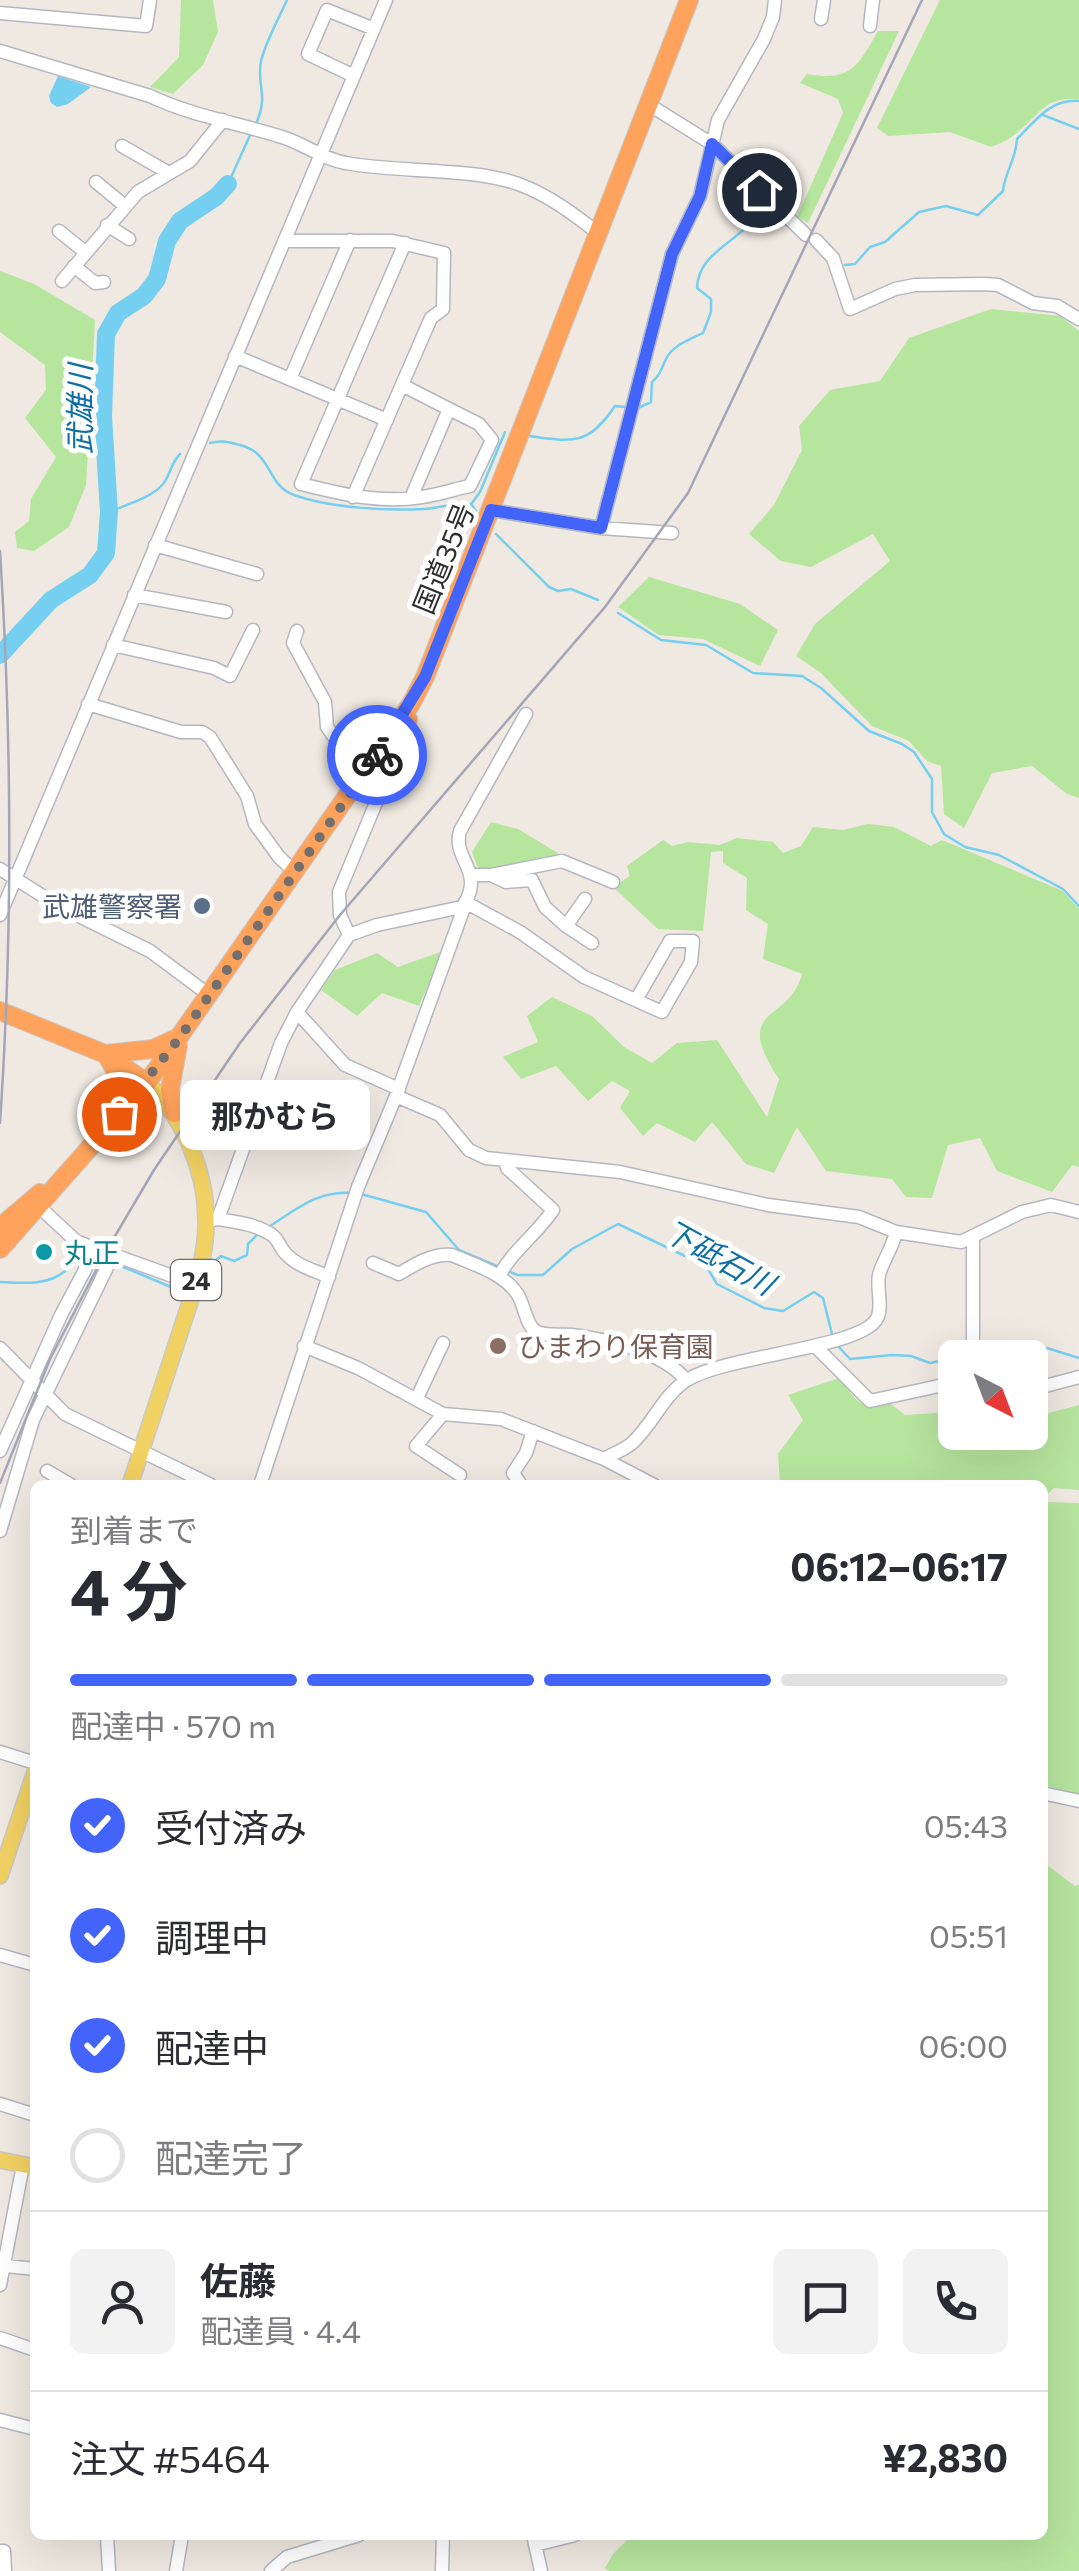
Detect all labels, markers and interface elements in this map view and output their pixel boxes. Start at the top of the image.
pin [717,148,802,233]
icon: home [732,163,787,218]
water label: 武雄川 [60,361,97,454]
street label: 国道35号 [405,498,481,618]
courier [327,705,427,805]
icon: bike [350,728,405,783]
place label: 武雄警察署 [42,889,182,923]
marker: 武雄警察署 [191,895,213,917]
pin [77,1072,162,1157]
callout: 那かむら [179,1079,369,1149]
icon: bag [92,1087,147,1142]
text: 那かむら [211,1095,339,1135]
water label: 下砥石川 [659,1211,784,1303]
place label: 丸正 [64,1235,120,1269]
marker: 丸正 [33,1241,55,1263]
road number: 24 [171,1260,221,1300]
place label: ひまわり保育園 [518,1329,714,1363]
marker: ひまわり保育園 [487,1335,509,1357]
north arrow [938,1340,1048,1450]
map controls [938,1340,1048,1450]
text: 到着まで [70,1509,198,1549]
text: 06:12–06:17 [790,1542,1008,1589]
text: 4 分 [70,1549,187,1628]
text: 配達中 · 570 m [70,1705,276,1745]
icon: check [70,1798,125,1853]
text: 受付済み [155,1803,307,1850]
text: 05:43 [924,1805,1008,1845]
icon: check [70,1908,125,1963]
text: 調理中 [155,1913,269,1960]
text: 05:51 [929,1915,1008,1955]
icon: check [70,2018,125,2073]
text: 配達中 [155,2023,269,2070]
text: 06:00 [918,2025,1008,2065]
text: 配達完了 [155,2133,307,2180]
button: person [70,2249,175,2354]
button: chat [773,2249,878,2354]
button: phone [903,2249,1008,2354]
text: 佐藤 [200,2256,276,2303]
text: 配達員 · 4.4 [200,2310,361,2350]
text: ¥2,830 [882,2433,1008,2480]
text: 注文 #5464 [70,2434,270,2481]

